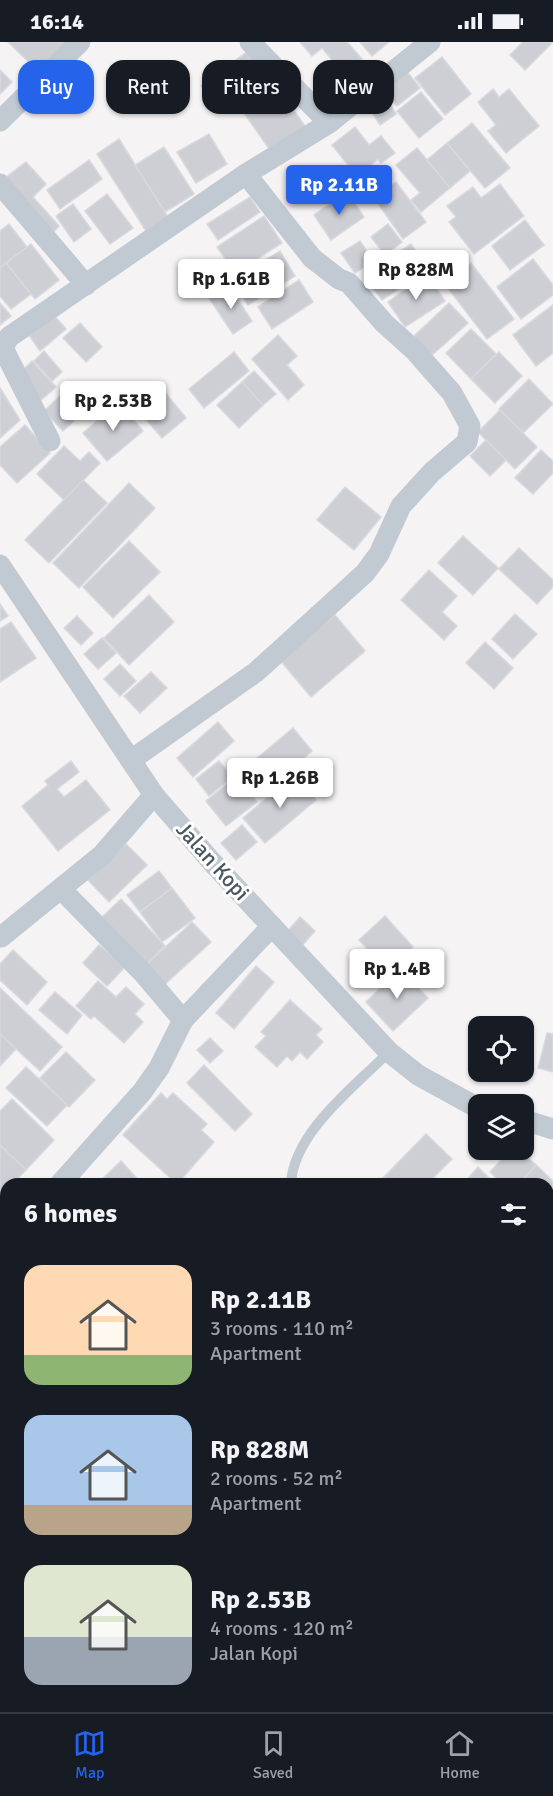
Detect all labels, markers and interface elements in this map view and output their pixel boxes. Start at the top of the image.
text: 16:14 [30,8,84,35]
chip: Buy [18,60,94,114]
chip: Rent [106,60,190,114]
chip: Filters [202,60,301,114]
chip: New [313,60,394,114]
pin: Rp 2.11B [277,165,401,216]
text: Rp 2.11B [300,172,378,197]
pin: Rp 828M [361,250,471,301]
text: Rp 828M [378,257,454,282]
pin: Rp 1.61B [169,259,293,310]
text: Rp 1.61B [192,266,270,291]
pin: Rp 2.53B [51,381,175,432]
text: Rp 2.53B [74,388,152,413]
pin: Rp 1.26B [218,758,342,809]
text: Rp 1.26B [241,765,319,790]
street label: Jalan Kopi [171,816,255,906]
pin: Rp 1.4B [342,949,452,1000]
text: Rp 1.4B [363,956,431,981]
map controls [468,1016,534,1160]
button: locate [468,1016,534,1082]
button: layers [468,1094,534,1160]
text: 6 homes [24,1198,117,1230]
icon: filters [497,1198,530,1231]
text: Rp 2.11B [210,1284,311,1316]
icon: home [72,1289,144,1361]
text: 3 rooms · 110 m² [210,1316,354,1341]
text: Apartment [210,1341,302,1366]
text: Rp 828M [210,1434,310,1466]
icon: home [72,1439,144,1511]
text: 2 rooms · 52 m² [210,1466,343,1491]
text: Apartment [210,1491,302,1516]
text: Rp 2.53B [210,1584,311,1616]
icon: home [72,1589,144,1661]
text: 4 rooms · 120 m² [210,1616,354,1641]
text: Jalan Kopi [210,1641,298,1666]
tab: Map [73,1727,106,1783]
tab: Saved [253,1727,293,1783]
tab: Home [440,1727,480,1783]

